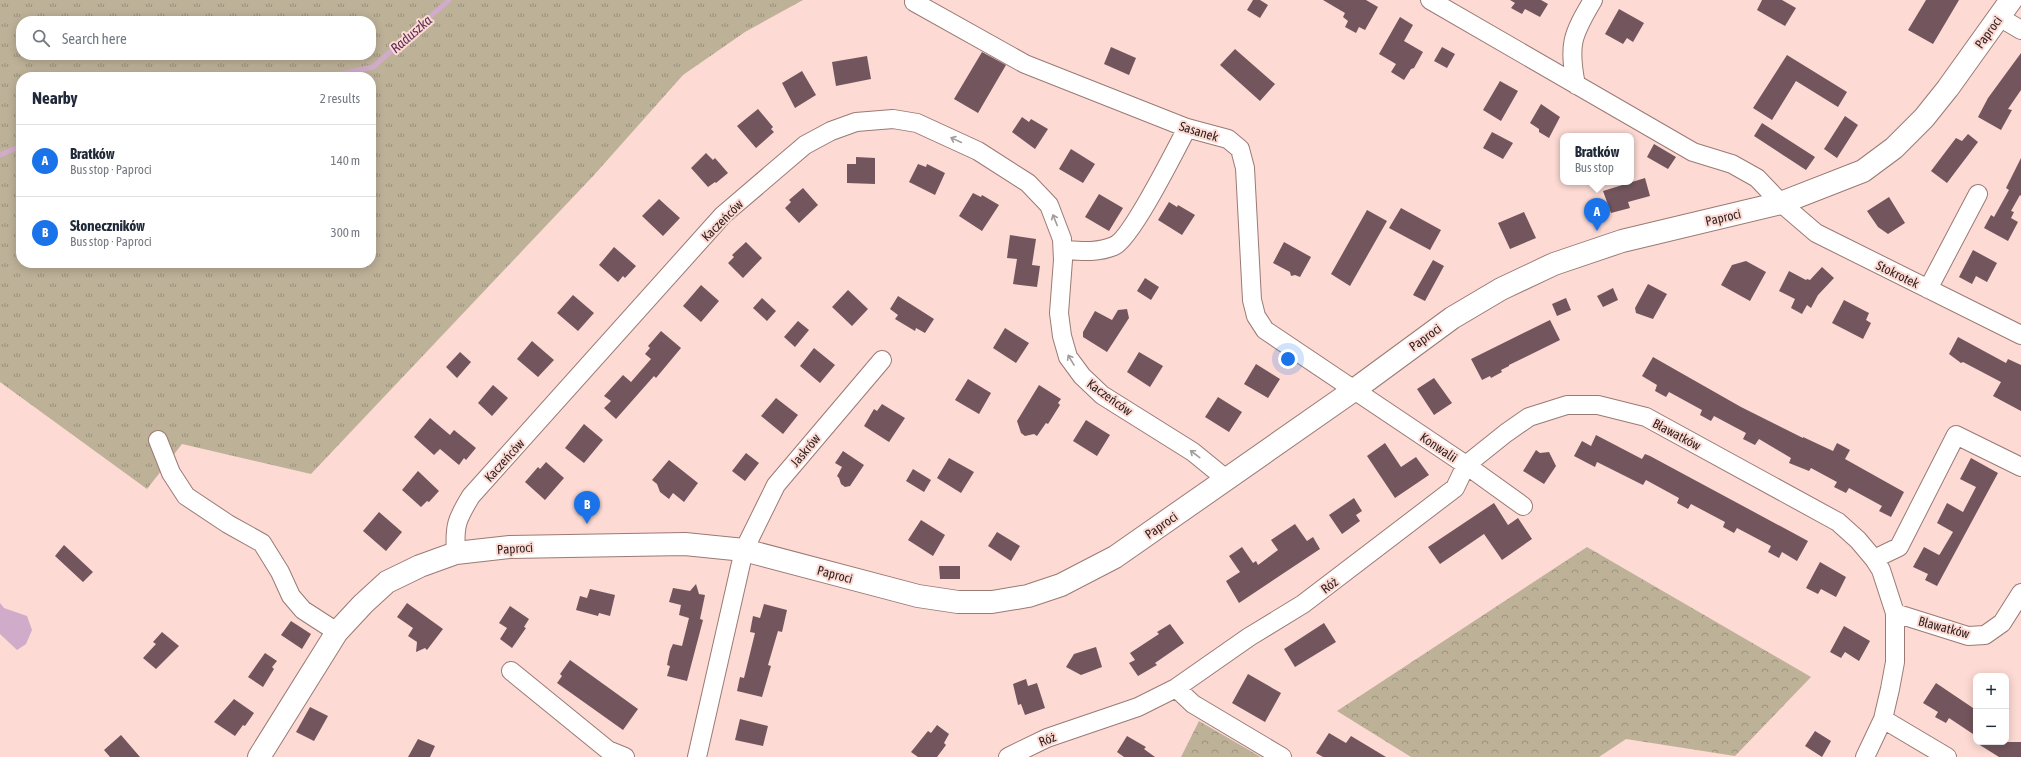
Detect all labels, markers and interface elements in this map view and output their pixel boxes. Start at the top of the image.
water label: Raduszka [387,11,435,56]
street label: Paproci [1972,13,2005,51]
search box [16,16,376,60]
icon: search [30,27,52,49]
text: Search here [62,30,127,47]
text: Nearby [32,88,78,108]
text: 2 results [320,91,360,106]
street label: Sasanek [1177,118,1220,145]
popup [1560,133,1634,185]
one-way arrow [950,136,962,144]
text: Bratków [1575,143,1619,160]
text: Bratków [70,145,115,162]
text: A [42,153,48,168]
text: 140 m [331,153,360,168]
text: Bus stop [1575,160,1614,175]
text: Bus stop · Paproci [70,162,152,177]
street label: Kaczeńców [699,196,746,244]
pin: A [1584,198,1610,231]
street label: Paproci [1704,206,1742,229]
one-way arrow [1050,214,1058,226]
text: Słoneczników [70,217,145,234]
text: B [42,225,48,240]
text: 300 m [331,225,360,240]
text: Bus stop · Paproci [70,234,152,249]
street label: Stokrotek [1874,258,1922,291]
street label: Paproci [1406,321,1444,354]
your location [1278,349,1298,369]
one-way arrow [1066,354,1074,366]
street label: Kaczeńców [1084,376,1135,419]
street label: Bławatków [1650,416,1704,453]
street label: Konwalii [1417,430,1460,465]
street label: Jaskrów [787,431,824,470]
street label: Kaczeńców [481,436,528,485]
one-way arrow [1190,450,1201,459]
pin: B [574,491,600,524]
street label: Paproci [1142,509,1180,542]
street label: Paproci [497,540,534,557]
street label: Paproci [816,563,854,586]
street label: Róż [1318,574,1341,597]
street label: Bławatków [1917,613,1971,642]
map controls [1973,673,2009,745]
button: + [1973,673,2009,709]
button: − [1973,709,2009,745]
street label: Róż [1036,729,1058,750]

